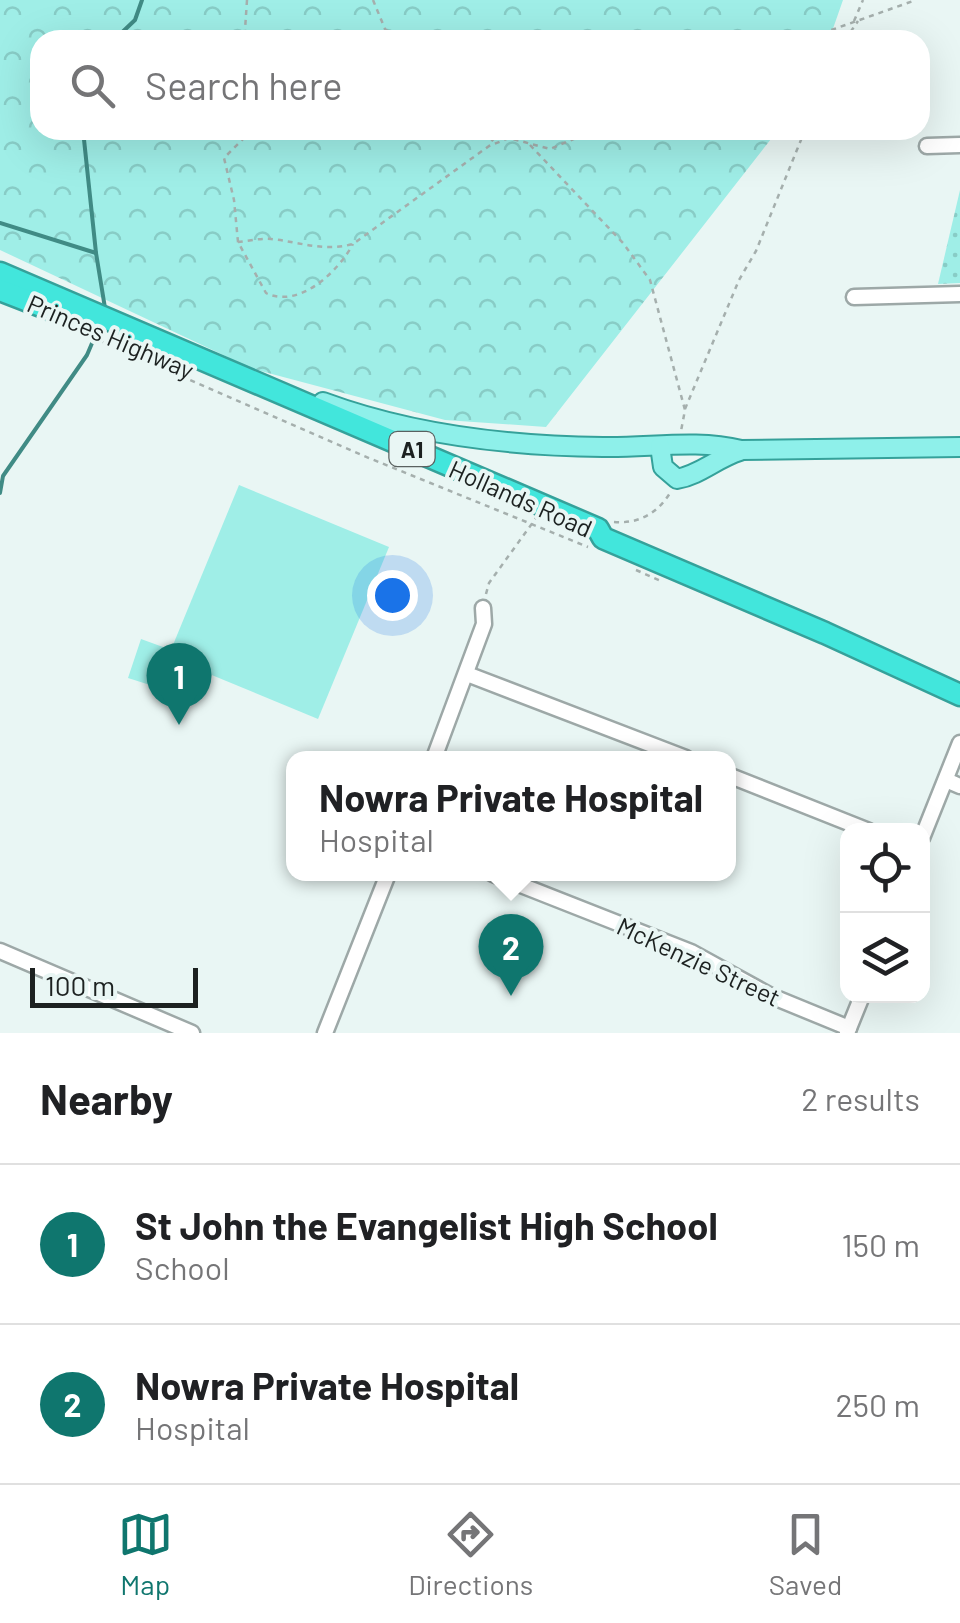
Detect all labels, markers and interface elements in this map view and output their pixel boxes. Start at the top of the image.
search box [30,30,930,140]
icon: search [65,58,120,113]
text: Search here [145,62,343,108]
street label: Princes Highway [23,287,199,385]
road number: A1 [390,432,434,466]
street label: Hollands Road [445,453,597,543]
your location [367,570,418,621]
pin: 1 [146,642,212,725]
popup [286,751,736,881]
text: Nowra Private Hospital [319,774,703,820]
text: Hospital [319,820,434,858]
map controls [840,823,930,1003]
button: locate [840,823,930,913]
street label: McKenzie Street [613,910,785,1012]
button: layers [840,913,930,1003]
pin: 2 [478,914,544,996]
scale bar [30,963,198,1008]
text: 100 m [45,968,115,1002]
text: Nearby [40,1073,173,1123]
text: 2 results [801,1079,920,1117]
text: St John the Evangelist High School [135,1202,718,1248]
text: 1 [67,1225,78,1263]
text: 150 m [841,1225,920,1263]
text: School [135,1248,230,1286]
text: Nowra Private Hospital [135,1362,519,1408]
text: 2 [64,1385,81,1423]
text: 250 m [835,1385,920,1423]
text: Hospital [135,1408,250,1446]
tab: Map [118,1507,173,1601]
tab: Directions [408,1507,533,1601]
tab: Saved [769,1507,842,1601]

